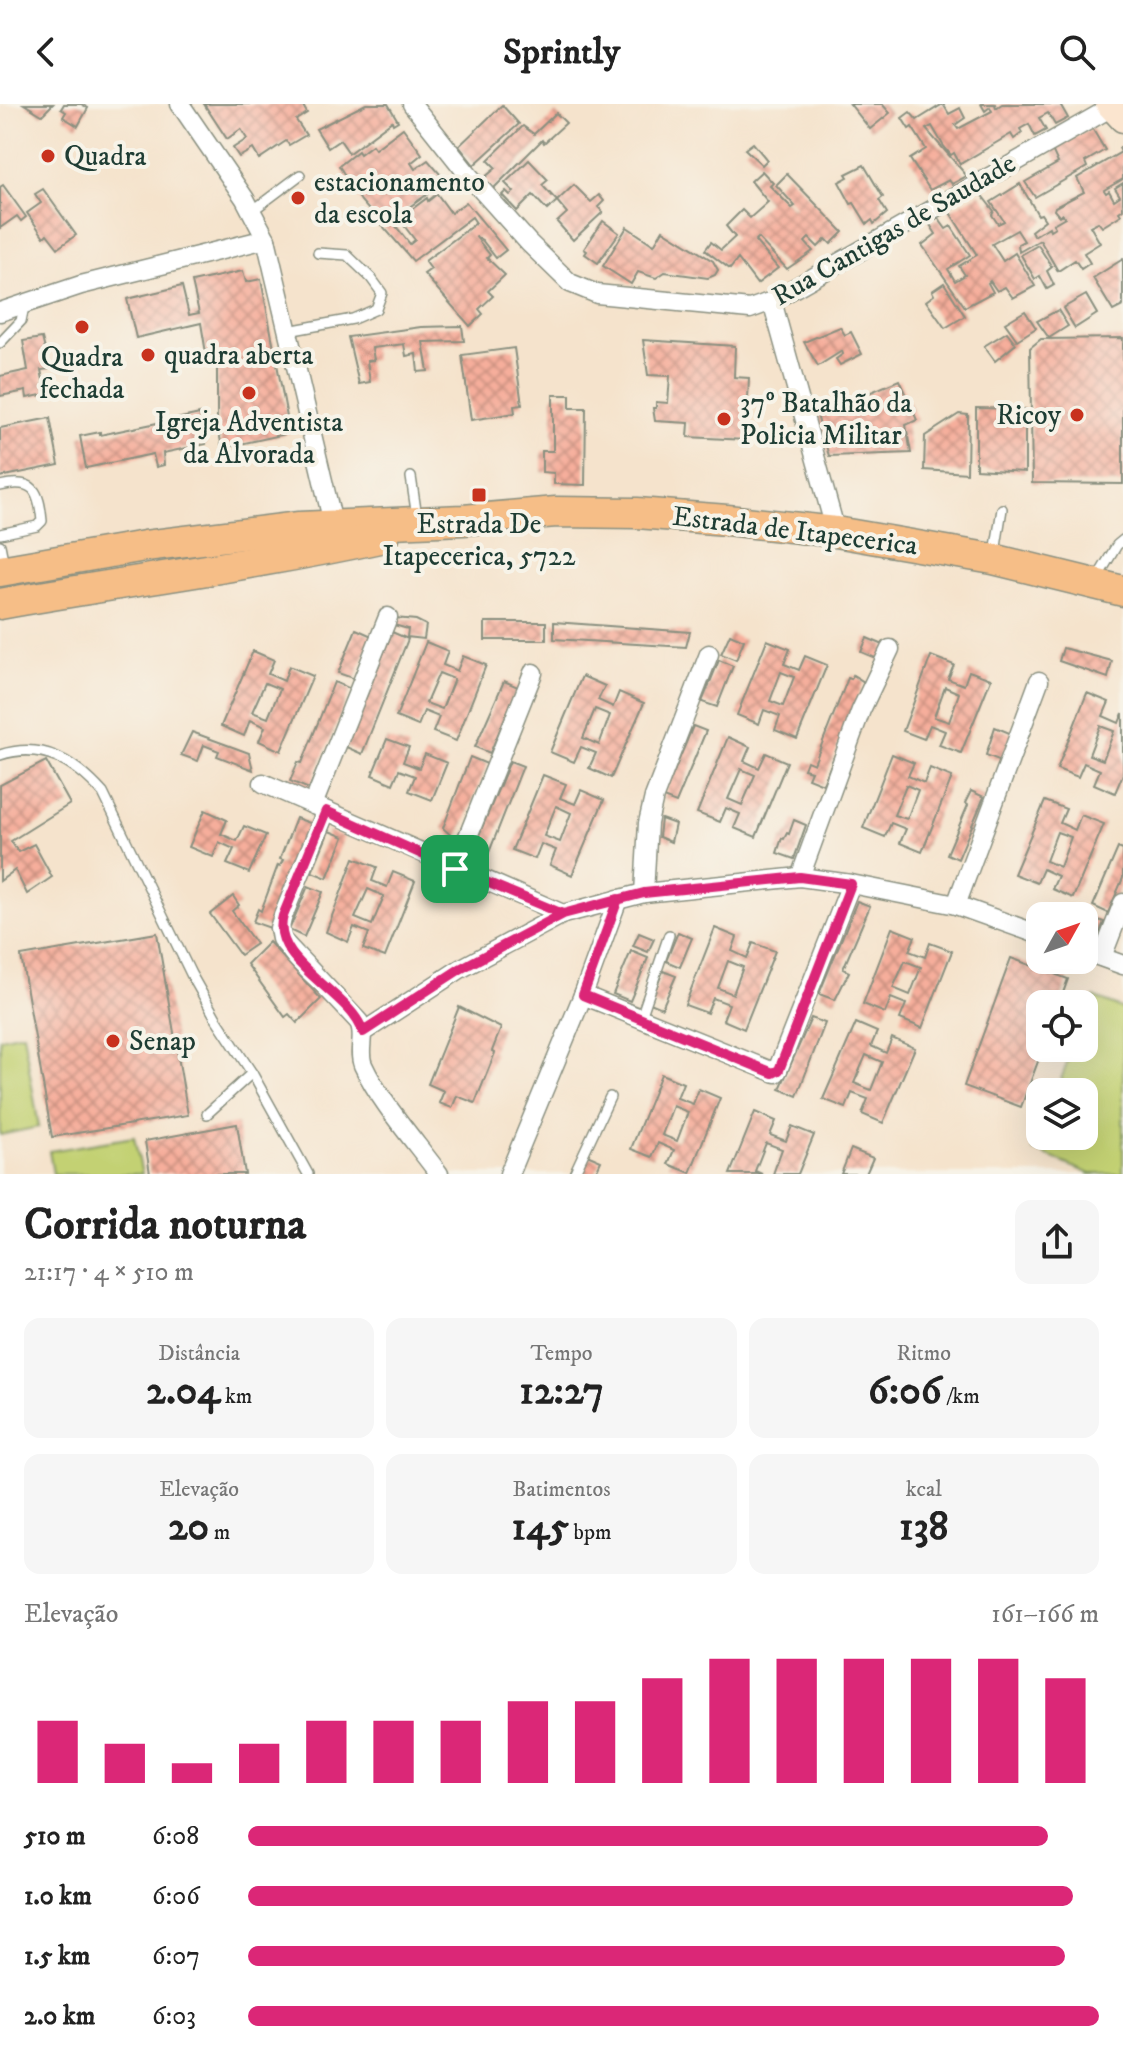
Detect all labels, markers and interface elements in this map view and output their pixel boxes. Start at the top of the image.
icon: back [24,30,68,74]
text: Sprintly [503,30,620,75]
icon: search [1055,30,1099,74]
place label: Quadra [64,139,147,174]
street label: Rua Cantigas de Saudade [766,146,1022,314]
marker: Quadra [39,147,57,165]
place label: estacionamento da escola [314,165,485,232]
marker: estacionamento da escola [289,189,307,207]
marker: Quadra fechada [73,318,91,336]
place label: quadra aberta [164,338,314,373]
place label: Quadra fechada [40,340,125,407]
marker: quadra aberta [139,346,157,364]
marker: Igreja Adventista da Alvorada [240,384,258,402]
place label: 37º Batalhão da Policia Militar [740,386,912,453]
place label: Ricoy [996,398,1062,433]
place label: Igreja Adventista da Alvorada [155,405,343,472]
marker: Ricoy [1068,406,1086,424]
marker: 37º Batalhão da Policia Militar [715,410,733,428]
marker: Estrada De Itapecerica, 5722 [470,486,488,504]
street label: Estrada de Itapecerica [670,499,920,563]
place label: Estrada De Itapecerica, 5722 [383,507,576,574]
pin [421,835,489,903]
icon: arrive [433,847,477,891]
north arrow [1026,902,1098,974]
map controls [1026,902,1098,1150]
button: locate [1026,990,1098,1062]
place label: Senap [129,1024,196,1059]
marker: Senap [104,1032,122,1050]
button: layers [1026,1078,1098,1150]
text: Corrida noturna [24,1198,306,1253]
button: share [1015,1200,1099,1284]
text: 21:17 · 4 × 510 m [24,1256,194,1289]
text: Distância [158,1340,240,1367]
text: Tempo [531,1340,592,1367]
text: Ritmo [897,1340,951,1367]
text: 2.04 [146,1367,220,1417]
text: 12:27 [519,1367,604,1417]
text: 6:06 [868,1367,942,1417]
text: km [220,1383,252,1410]
text: /km [942,1383,980,1410]
text: Elevação [159,1476,239,1503]
text: Batimentos [512,1476,611,1503]
text: kcal [906,1476,942,1503]
text: 20 [168,1503,209,1553]
text: 145 [512,1503,569,1553]
text: 138 [899,1503,949,1553]
text: m [209,1519,230,1546]
text: bpm [569,1519,611,1546]
text: Elevação [24,1598,118,1631]
text: 161–166 m [991,1598,1099,1631]
text: 510 m [24,1820,85,1853]
text: 6:08 [152,1820,199,1853]
text: 1.0 km [24,1880,92,1913]
text: 6:06 [152,1880,200,1913]
text: 1.5 km [24,1940,90,1973]
text: 6:07 [152,1940,200,1973]
text: 2.0 km [24,2000,95,2033]
text: 6:03 [152,2000,196,2033]

